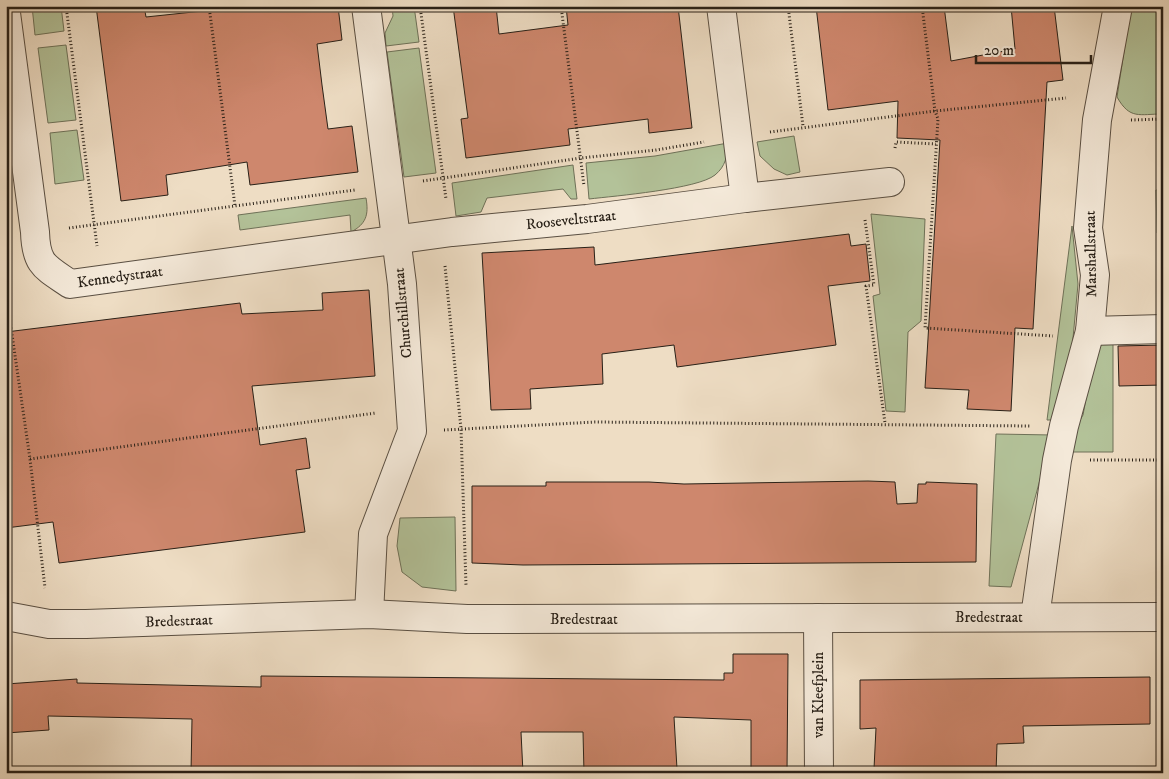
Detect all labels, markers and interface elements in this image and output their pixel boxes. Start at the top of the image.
scale bar [976,32,1092,64]
text: 20 m [984,41,1014,60]
street label: Rooseveltstraat [525,206,617,234]
street label: Marshallstraat [1081,210,1101,298]
street label: Kennedystraat [76,262,164,292]
street label: Churchillstraat [390,267,416,359]
street label: Bredestraat [955,608,1023,627]
street label: Bredestraat [145,610,213,632]
street label: Bredestraat [550,610,618,629]
street label: van Kleefplein [809,652,828,739]

